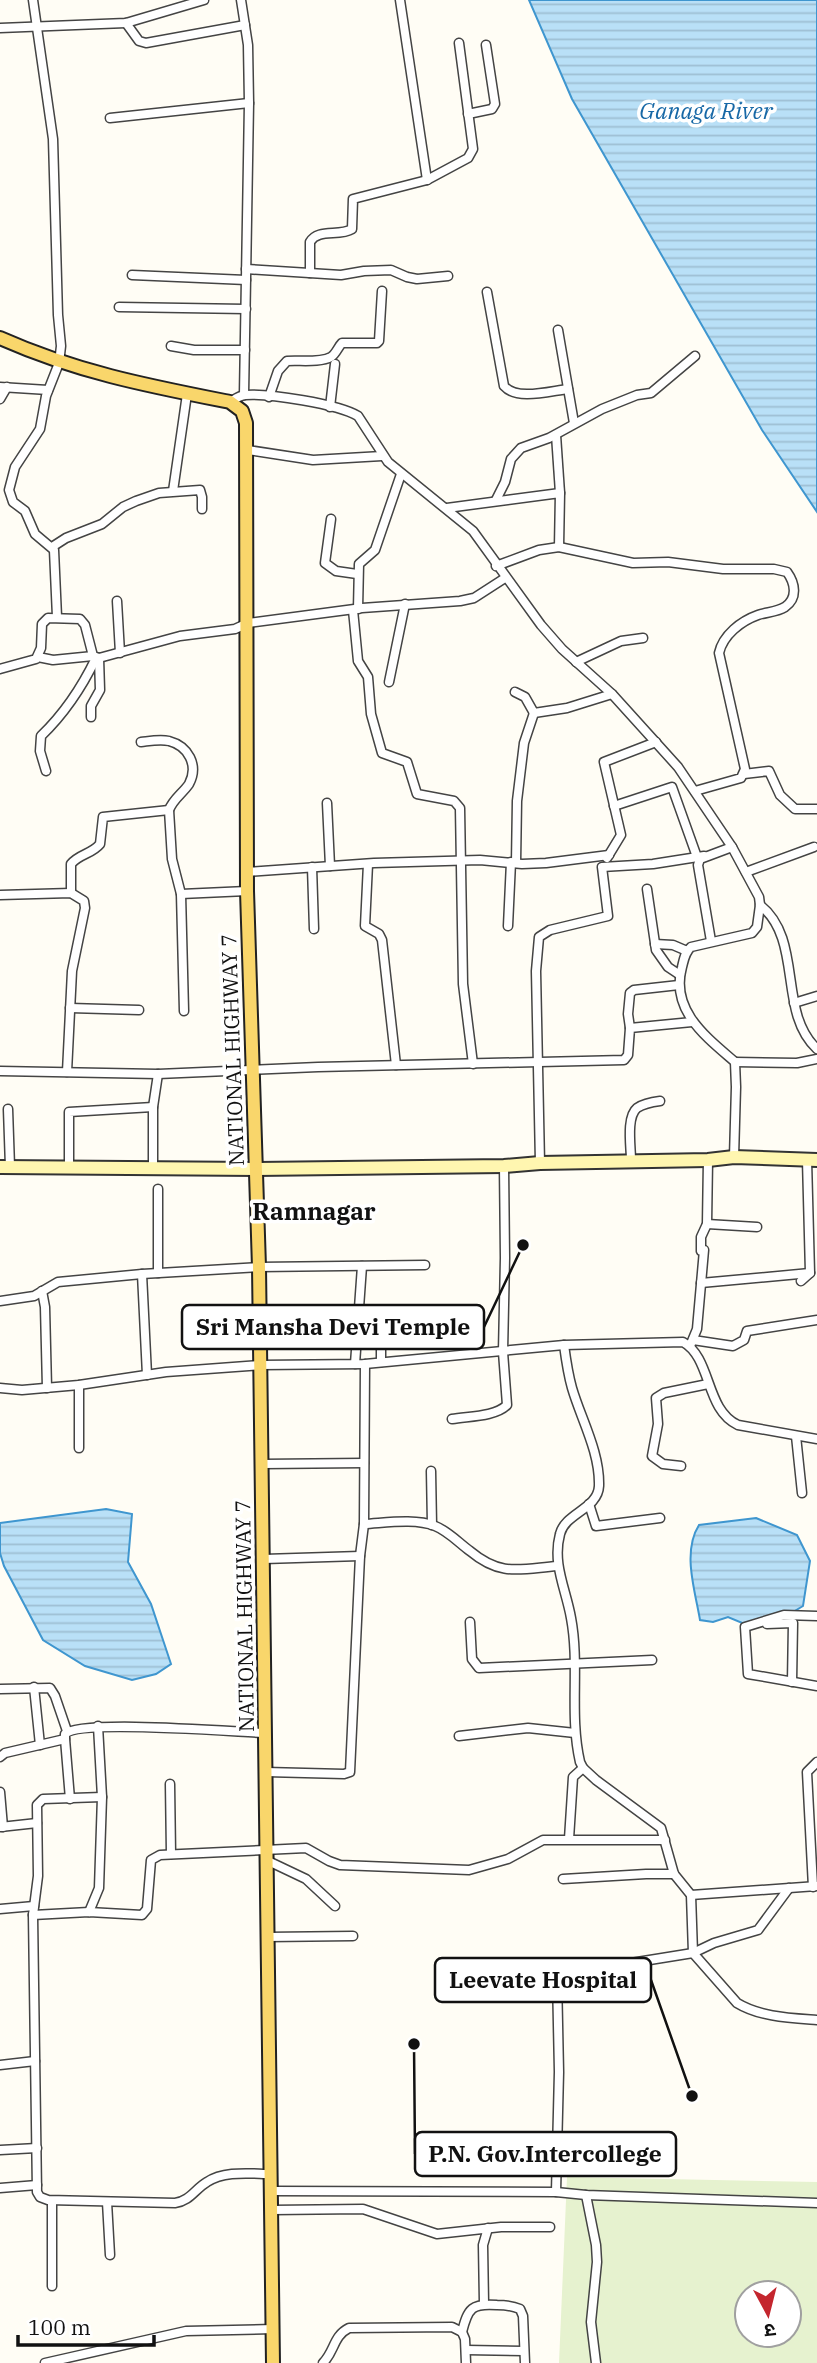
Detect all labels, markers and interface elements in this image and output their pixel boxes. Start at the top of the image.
water label: Ganaga River [639,95,774,125]
street label: NATIONAL HIGHWAY 7 [214,933,250,1167]
district label: Ramnagar [252,1195,376,1227]
callout: Sri Mansha Devi Temple [182,1305,484,1349]
text: Sri Mansha Devi Temple [196,1311,470,1341]
street label: NATIONAL HIGHWAY 7 [228,1500,260,1732]
callout: Leevate Hospital [435,1958,651,2002]
text: Leevate Hospital [449,1964,637,1994]
callout: P.N. Gov.Intercollege [415,2132,676,2176]
text: P.N. Gov.Intercollege [428,2138,662,2168]
north arrow [733,2279,803,2349]
scale bar [18,2304,154,2348]
text: 100 m [28,2313,91,2341]
text: उ [762,2318,777,2344]

